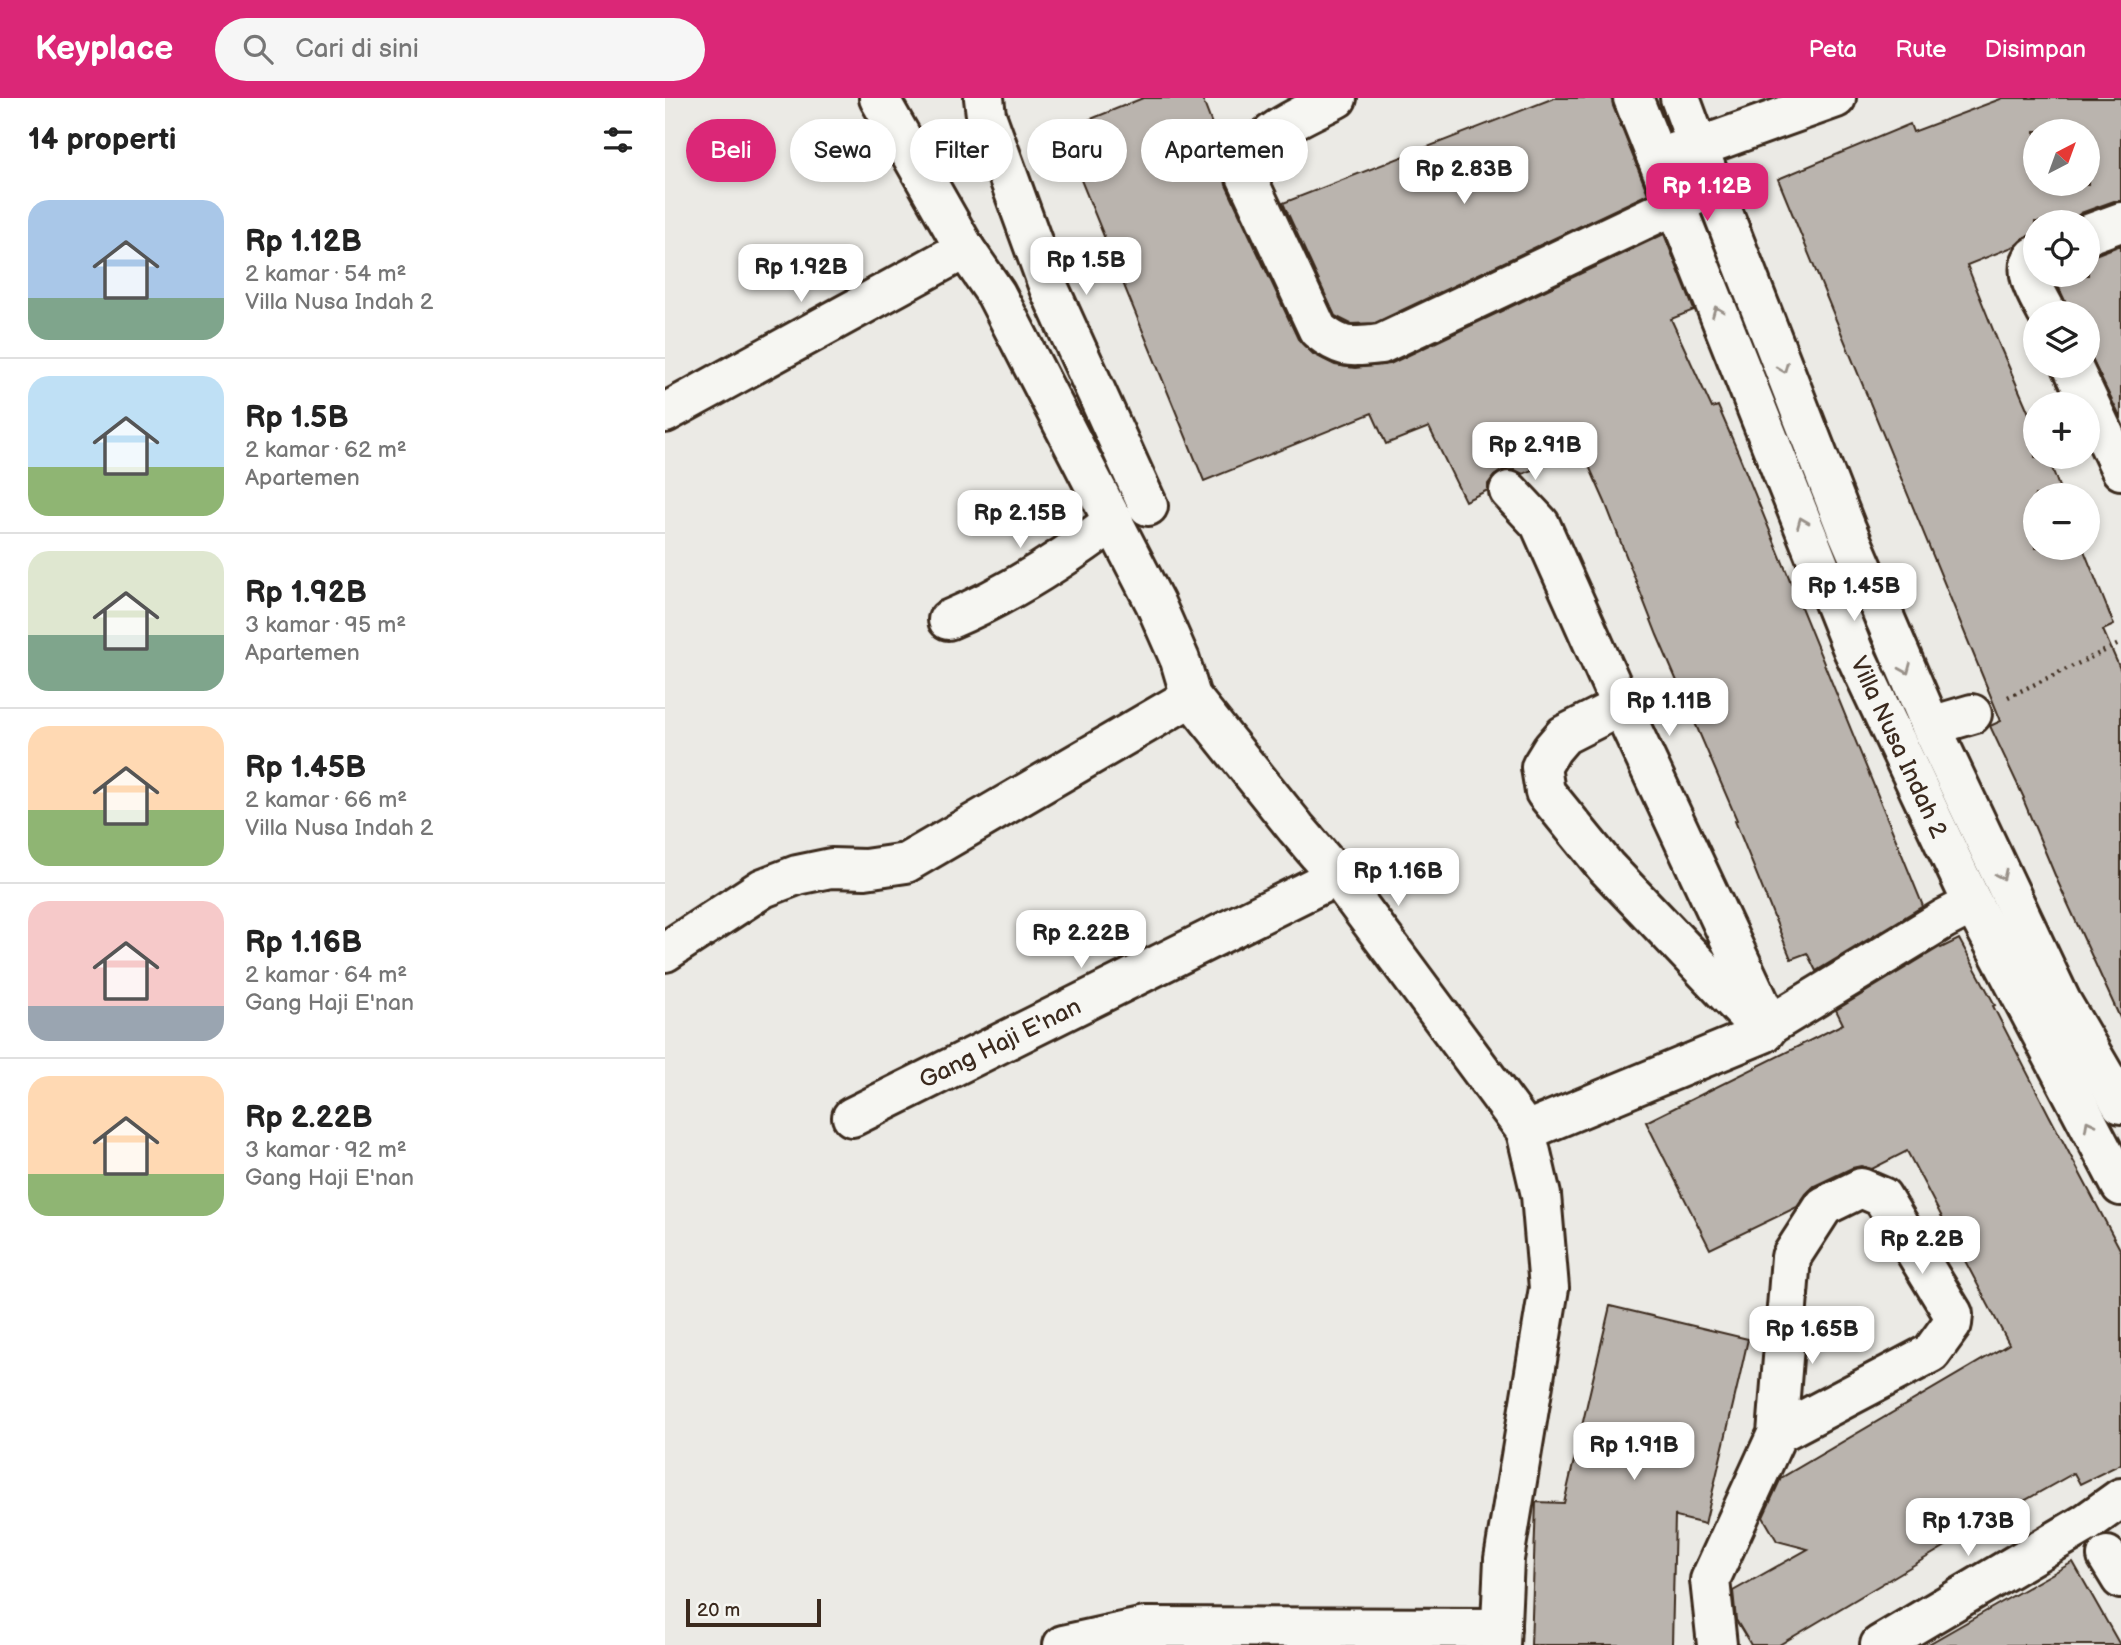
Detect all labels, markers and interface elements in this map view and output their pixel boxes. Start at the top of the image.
search box [215,18,705,81]
text: Keyplace [35,29,173,69]
icon: search [239,30,277,68]
text: Cari di sini [295,34,419,65]
text: Peta [1809,35,1857,64]
text: Rute [1895,35,1947,64]
text: Disimpan [1985,35,2086,64]
chip: Beli [686,119,776,182]
chip: Sewa [790,119,896,182]
chip: Filter [910,119,1013,182]
chip: Baru [1027,119,1127,182]
chip: Apartemen [1141,119,1308,182]
north arrow [2023,119,2100,196]
map controls [2023,119,2100,560]
icon: filters [599,121,637,159]
text: 14 properti [28,122,176,158]
pin: Rp 2.83B [1392,146,1536,206]
text: Rp 2.83B [1415,155,1513,183]
pin: Rp 1.12B [1635,164,1779,223]
text: Rp 1.12B [1662,172,1752,200]
button: locate [2023,210,2100,287]
text: Rp 1.12B [245,224,362,260]
icon: home [84,228,168,312]
pin: Rp 1.5B [1021,238,1151,297]
pin: Rp 1.92B [729,244,873,304]
text: Rp 1.5B [1046,246,1126,274]
text: Rp 1.92B [754,253,848,281]
text: 2 kamar · 54 m² [245,260,406,288]
text: Villa Nusa Indah 2 [245,288,433,316]
button: layers [2023,301,2100,378]
one-way arrow [1712,306,1726,318]
one-way arrow [1775,361,1789,373]
button: + [2023,392,2100,469]
text: Rp 1.5B [245,400,349,436]
icon: home [84,404,168,488]
pin: Rp 2.91B [1463,422,1607,482]
text: Rp 2.91B [1488,431,1582,459]
text: 2 kamar · 62 m² [245,436,407,464]
text: Apartemen [245,464,360,492]
button: − [2023,483,2100,560]
pin: Rp 2.15B [948,490,1092,550]
text: Rp 2.15B [973,499,1067,527]
one-way arrow [1797,517,1811,529]
pin: Rp 1.45B [1782,564,1926,623]
text: Rp 1.45B [1808,572,1900,600]
text: Rp 1.92B [245,575,367,611]
icon: home [84,579,168,663]
text: 3 kamar · 95 m² [245,611,406,639]
text: Apartemen [245,639,360,667]
street label: Villa Nusa Indah 2 [1844,652,1953,842]
one-way arrow [1898,662,1912,674]
pin: Rp 1.11B [1597,678,1741,738]
text: Rp 1.11B [1626,687,1712,715]
text: Rp 1.45B [245,750,366,786]
icon: home [84,754,168,838]
text: 2 kamar · 66 m² [245,786,407,814]
text: Villa Nusa Indah 2 [245,814,433,842]
pin: Rp 1.16B [1326,848,1470,908]
text: Rp 1.16B [1353,857,1443,885]
one-way arrow [1993,868,2007,880]
pin: Rp 2.22B [1009,910,1153,970]
text: Rp 2.22B [1032,919,1130,947]
text: Rp 1.16B [245,925,362,961]
icon: home [84,929,168,1013]
text: 2 kamar · 64 m² [245,961,407,989]
text: Gang Haji E'nan [245,989,414,1017]
street label: Gang Haji E'nan [915,992,1086,1095]
text: Rp 2.22B [245,1100,373,1136]
icon: home [84,1104,168,1188]
one-way arrow [2084,1120,2097,1132]
text: 3 kamar · 92 m² [245,1136,407,1164]
text: Gang Haji E'nan [245,1164,414,1192]
pin: Rp 2.2B [1857,1216,1987,1276]
text: Rp 2.2B [1880,1225,1964,1253]
pin: Rp 1.65B [1740,1306,1884,1366]
text: Rp 1.65B [1765,1315,1859,1343]
pin: Rp 1.91B [1562,1422,1706,1482]
text: Rp 1.91B [1589,1431,1679,1459]
pin: Rp 1.73B [1896,1498,2040,1558]
text: Rp 1.73B [1922,1507,2014,1535]
scale bar [686,1596,821,1628]
text: 20 m [697,1599,740,1622]

